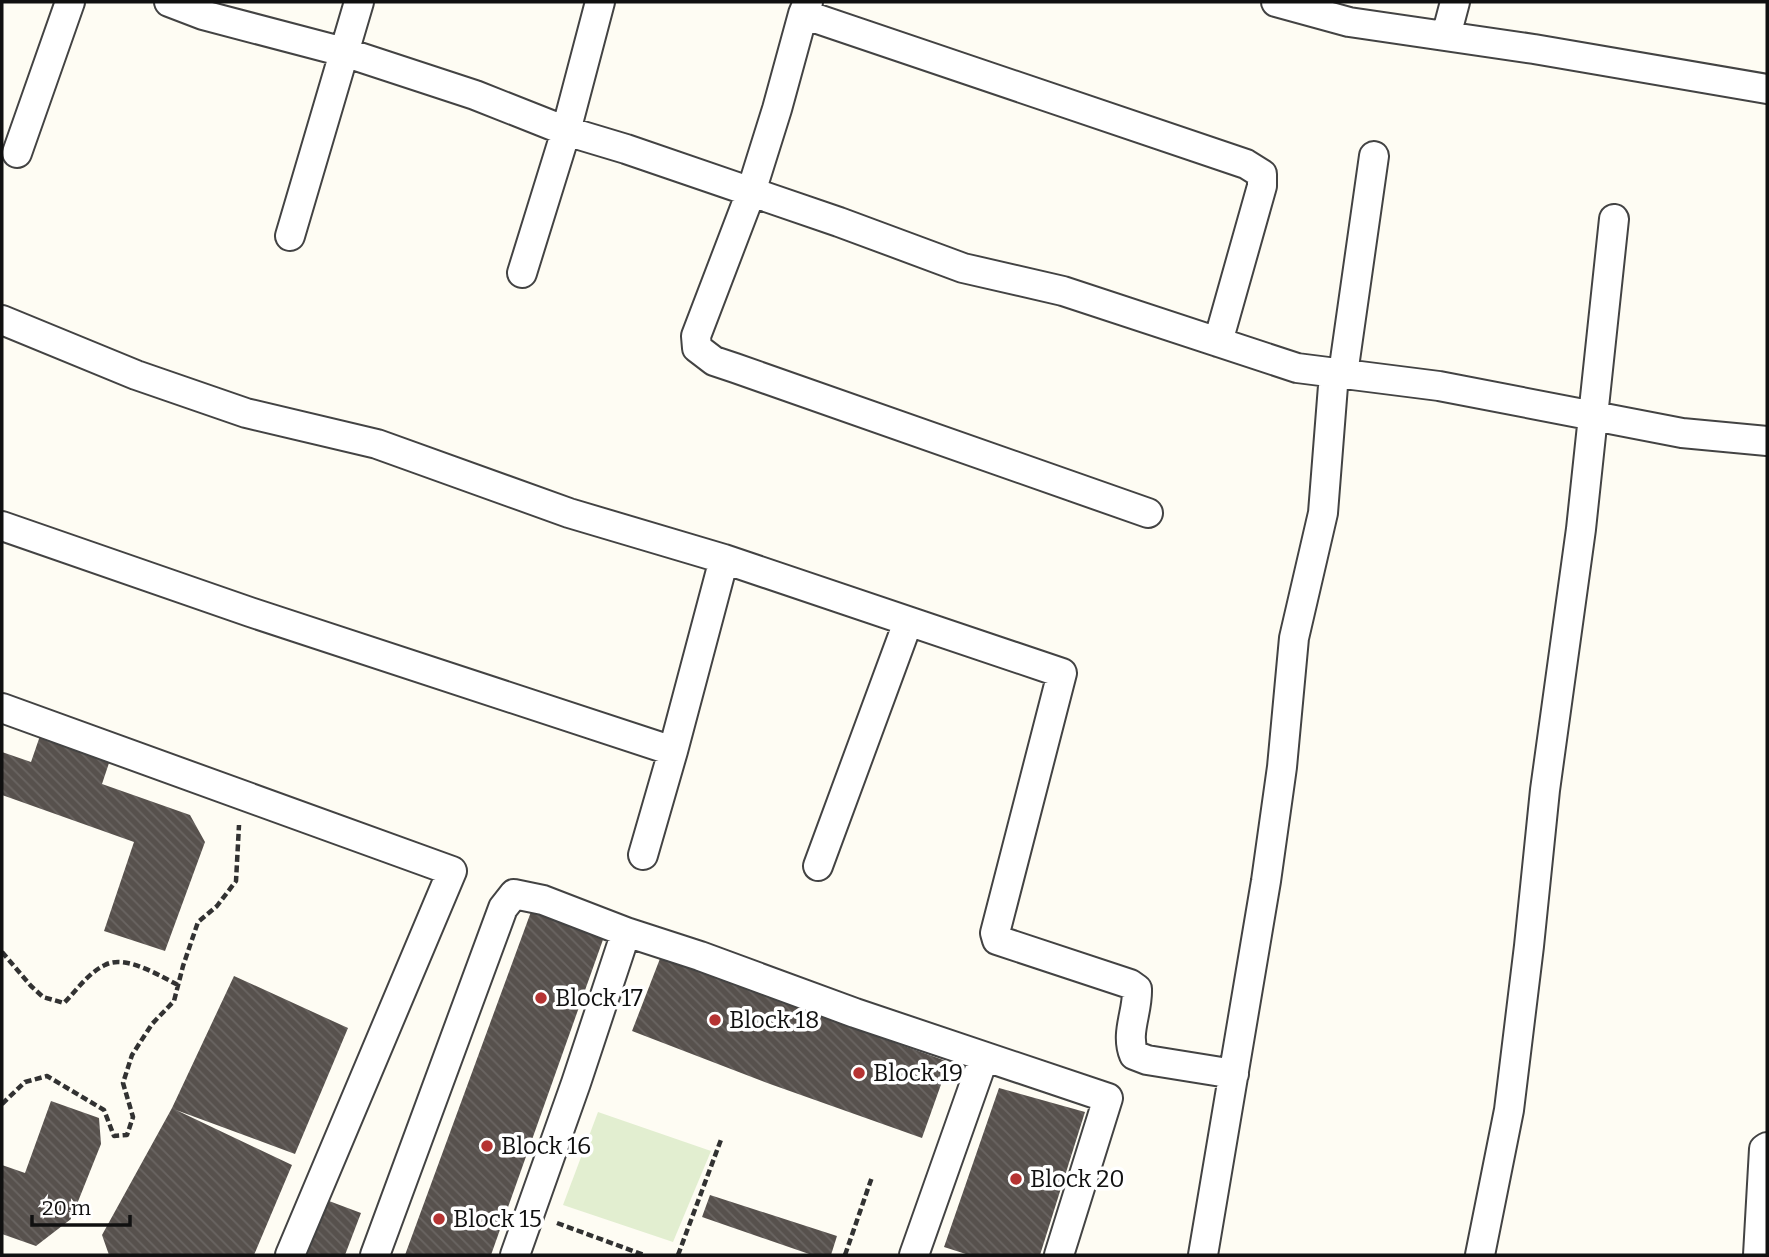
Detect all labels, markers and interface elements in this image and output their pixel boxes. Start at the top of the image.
place label: Block 17 [555,984,643,1012]
marker: Block 17 [533,990,549,1006]
place label: Block 18 [729,1006,819,1034]
marker: Block 18 [707,1012,723,1028]
place label: Block 19 [873,1059,963,1087]
marker: Block 19 [851,1065,867,1081]
place label: Block 16 [501,1132,591,1160]
marker: Block 16 [479,1138,495,1154]
place label: Block 20 [1030,1165,1125,1193]
marker: Block 20 [1008,1171,1024,1187]
scale bar [32,1184,130,1228]
text: 20 m [42,1195,91,1221]
place label: Block 15 [453,1205,542,1233]
marker: Block 15 [431,1211,447,1227]

